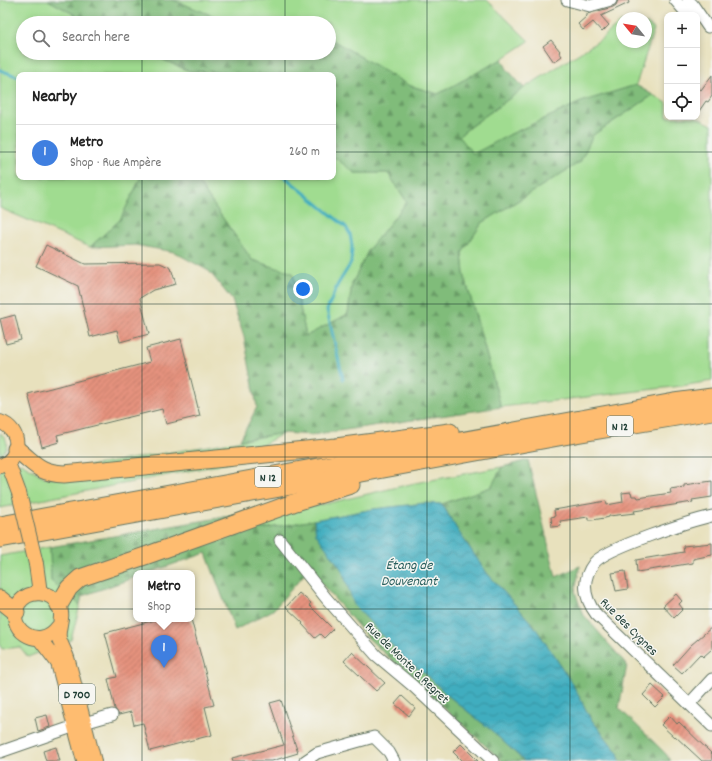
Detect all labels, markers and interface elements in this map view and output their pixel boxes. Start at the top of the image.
north arrow [616,12,652,48]
map controls [664,12,700,120]
button: + [664,12,700,48]
search box [16,16,336,60]
icon: search [30,27,52,49]
text: Search here [62,27,130,49]
button: − [664,48,700,84]
button: locate [664,84,700,120]
text: Nearby [32,86,76,110]
text: Metro [70,132,103,154]
text: 1 [44,143,46,162]
text: 260 m [289,143,320,162]
text: Shop · Rue Ampère [70,154,161,173]
your location [293,279,313,299]
road number: N 12 [607,416,633,436]
road number: N 12 [255,467,281,487]
water label: Étang de Douvenant [381,556,439,592]
popup [133,570,195,622]
text: Metro [147,576,181,598]
street label: Rue des Cygnes [595,594,662,661]
text: Shop [147,598,171,617]
street label: Rue de Monte à Regret [360,618,453,709]
pin: 1 [151,635,177,668]
road number: D 700 [59,684,95,704]

